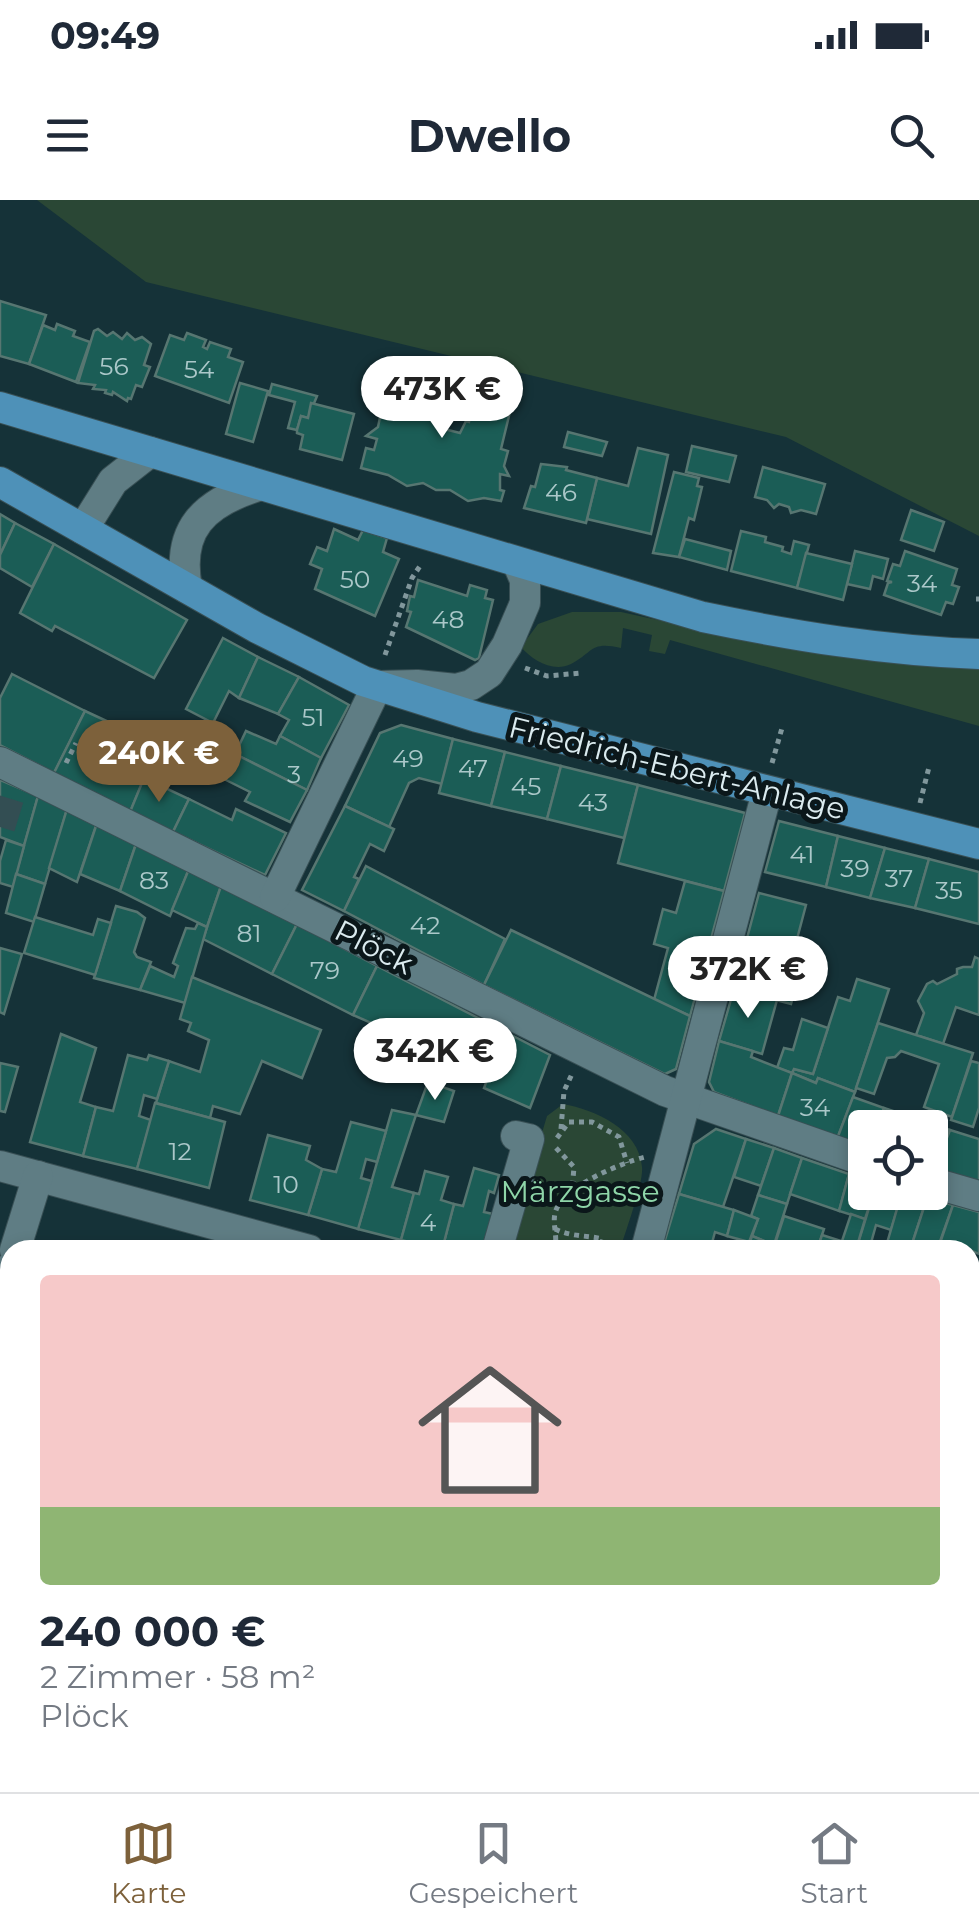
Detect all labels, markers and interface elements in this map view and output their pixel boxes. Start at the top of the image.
text: 09:49 [50,12,160,59]
icon: menu [40,108,95,163]
text: Dwello [408,108,571,163]
icon: search [884,108,939,163]
house number: 56 [99,351,129,381]
house number: 54 [184,354,215,384]
pin: 473K € [361,356,523,441]
text: 473K € [383,369,501,408]
house number: 46 [545,477,577,507]
house number: 50 [340,564,370,594]
house number: 34 [907,568,938,598]
house number: 48 [432,604,464,634]
house number: 51 [301,702,325,732]
street label: Friedrich-Ebert-Anlage [505,708,849,828]
pin: 240K € [78,720,240,805]
text: 240K € [98,733,220,772]
house number: 49 [392,743,424,773]
house number: 47 [458,753,488,783]
house number: 3 [287,759,301,789]
house number: 45 [511,771,541,801]
house number: 43 [578,787,608,817]
house number: 41 [790,839,814,869]
house number: 39 [840,853,870,883]
house number: 37 [885,863,913,893]
house number: 83 [139,865,169,895]
house number: 35 [935,875,963,905]
house number: 42 [410,910,440,940]
street label: Plöck [329,912,419,982]
house number: 81 [237,918,261,948]
pin: 372K € [667,936,829,1021]
text: 372K € [690,949,806,988]
house number: 79 [310,955,340,985]
pin: 342K € [354,1018,516,1103]
text: 342K € [376,1031,494,1070]
house number: 34 [800,1092,831,1122]
map controls [848,1110,948,1210]
button: locate [848,1110,948,1210]
house number: 12 [168,1136,192,1166]
house number: 10 [273,1169,299,1199]
park label: Märzgasse [500,1173,660,1210]
house number: 4 [420,1207,437,1237]
icon: home [400,1340,580,1520]
text: 240 000 € [40,1605,265,1657]
text: 2 Zimmer · 58 m² [40,1657,316,1696]
text: Plöck [40,1696,129,1735]
tab: Karte [111,1816,186,1910]
tab: Gespeichert [408,1816,578,1910]
tab: Start [800,1816,868,1910]

